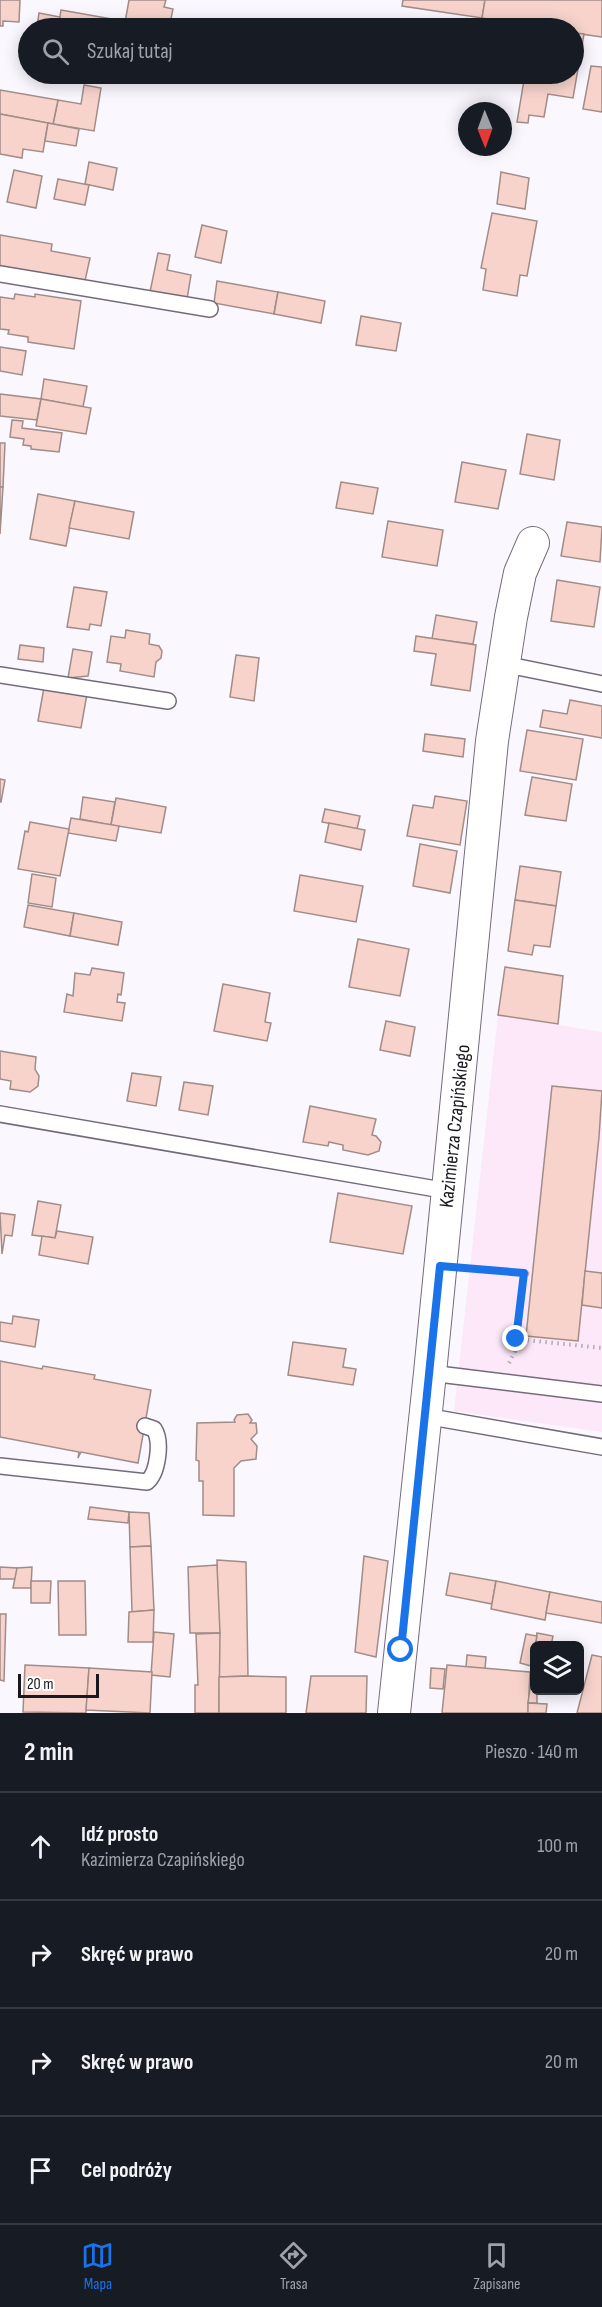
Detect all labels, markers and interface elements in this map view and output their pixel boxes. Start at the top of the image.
search box [18,18,584,84]
icon: search [39,35,72,68]
text: Szukaj tutaj [87,38,173,65]
north arrow [458,102,512,156]
street label: Kazimierza Czapińskiego [434,1043,475,1209]
route end [502,1325,528,1351]
route start [387,1636,413,1662]
map controls [530,1641,584,1695]
button: layers [530,1641,584,1695]
scale bar [18,1671,99,1698]
text: 20 m [27,1675,54,1694]
text: 2 min [24,1737,74,1768]
text: Pieszo · 140 m [485,1740,578,1764]
text: Idź prosto [81,1821,158,1848]
icon: ahead [24,1830,57,1863]
text: 100 m [537,1834,578,1858]
text: Kazimierza Czapińskiego [81,1848,245,1872]
icon: right [24,1938,57,1971]
text: Skręć w prawo [81,1941,193,1968]
text: 20 m [545,1942,578,1966]
icon: right [24,2046,57,2079]
text: Skręć w prawo [81,2049,193,2076]
text: 20 m [545,2050,578,2074]
icon: arrive [24,2154,57,2187]
text: Cel podróży [81,2157,172,2184]
tab: Mapa [81,2239,114,2294]
tab: Trasa [277,2239,310,2294]
tab: Zapisane [473,2239,521,2294]

